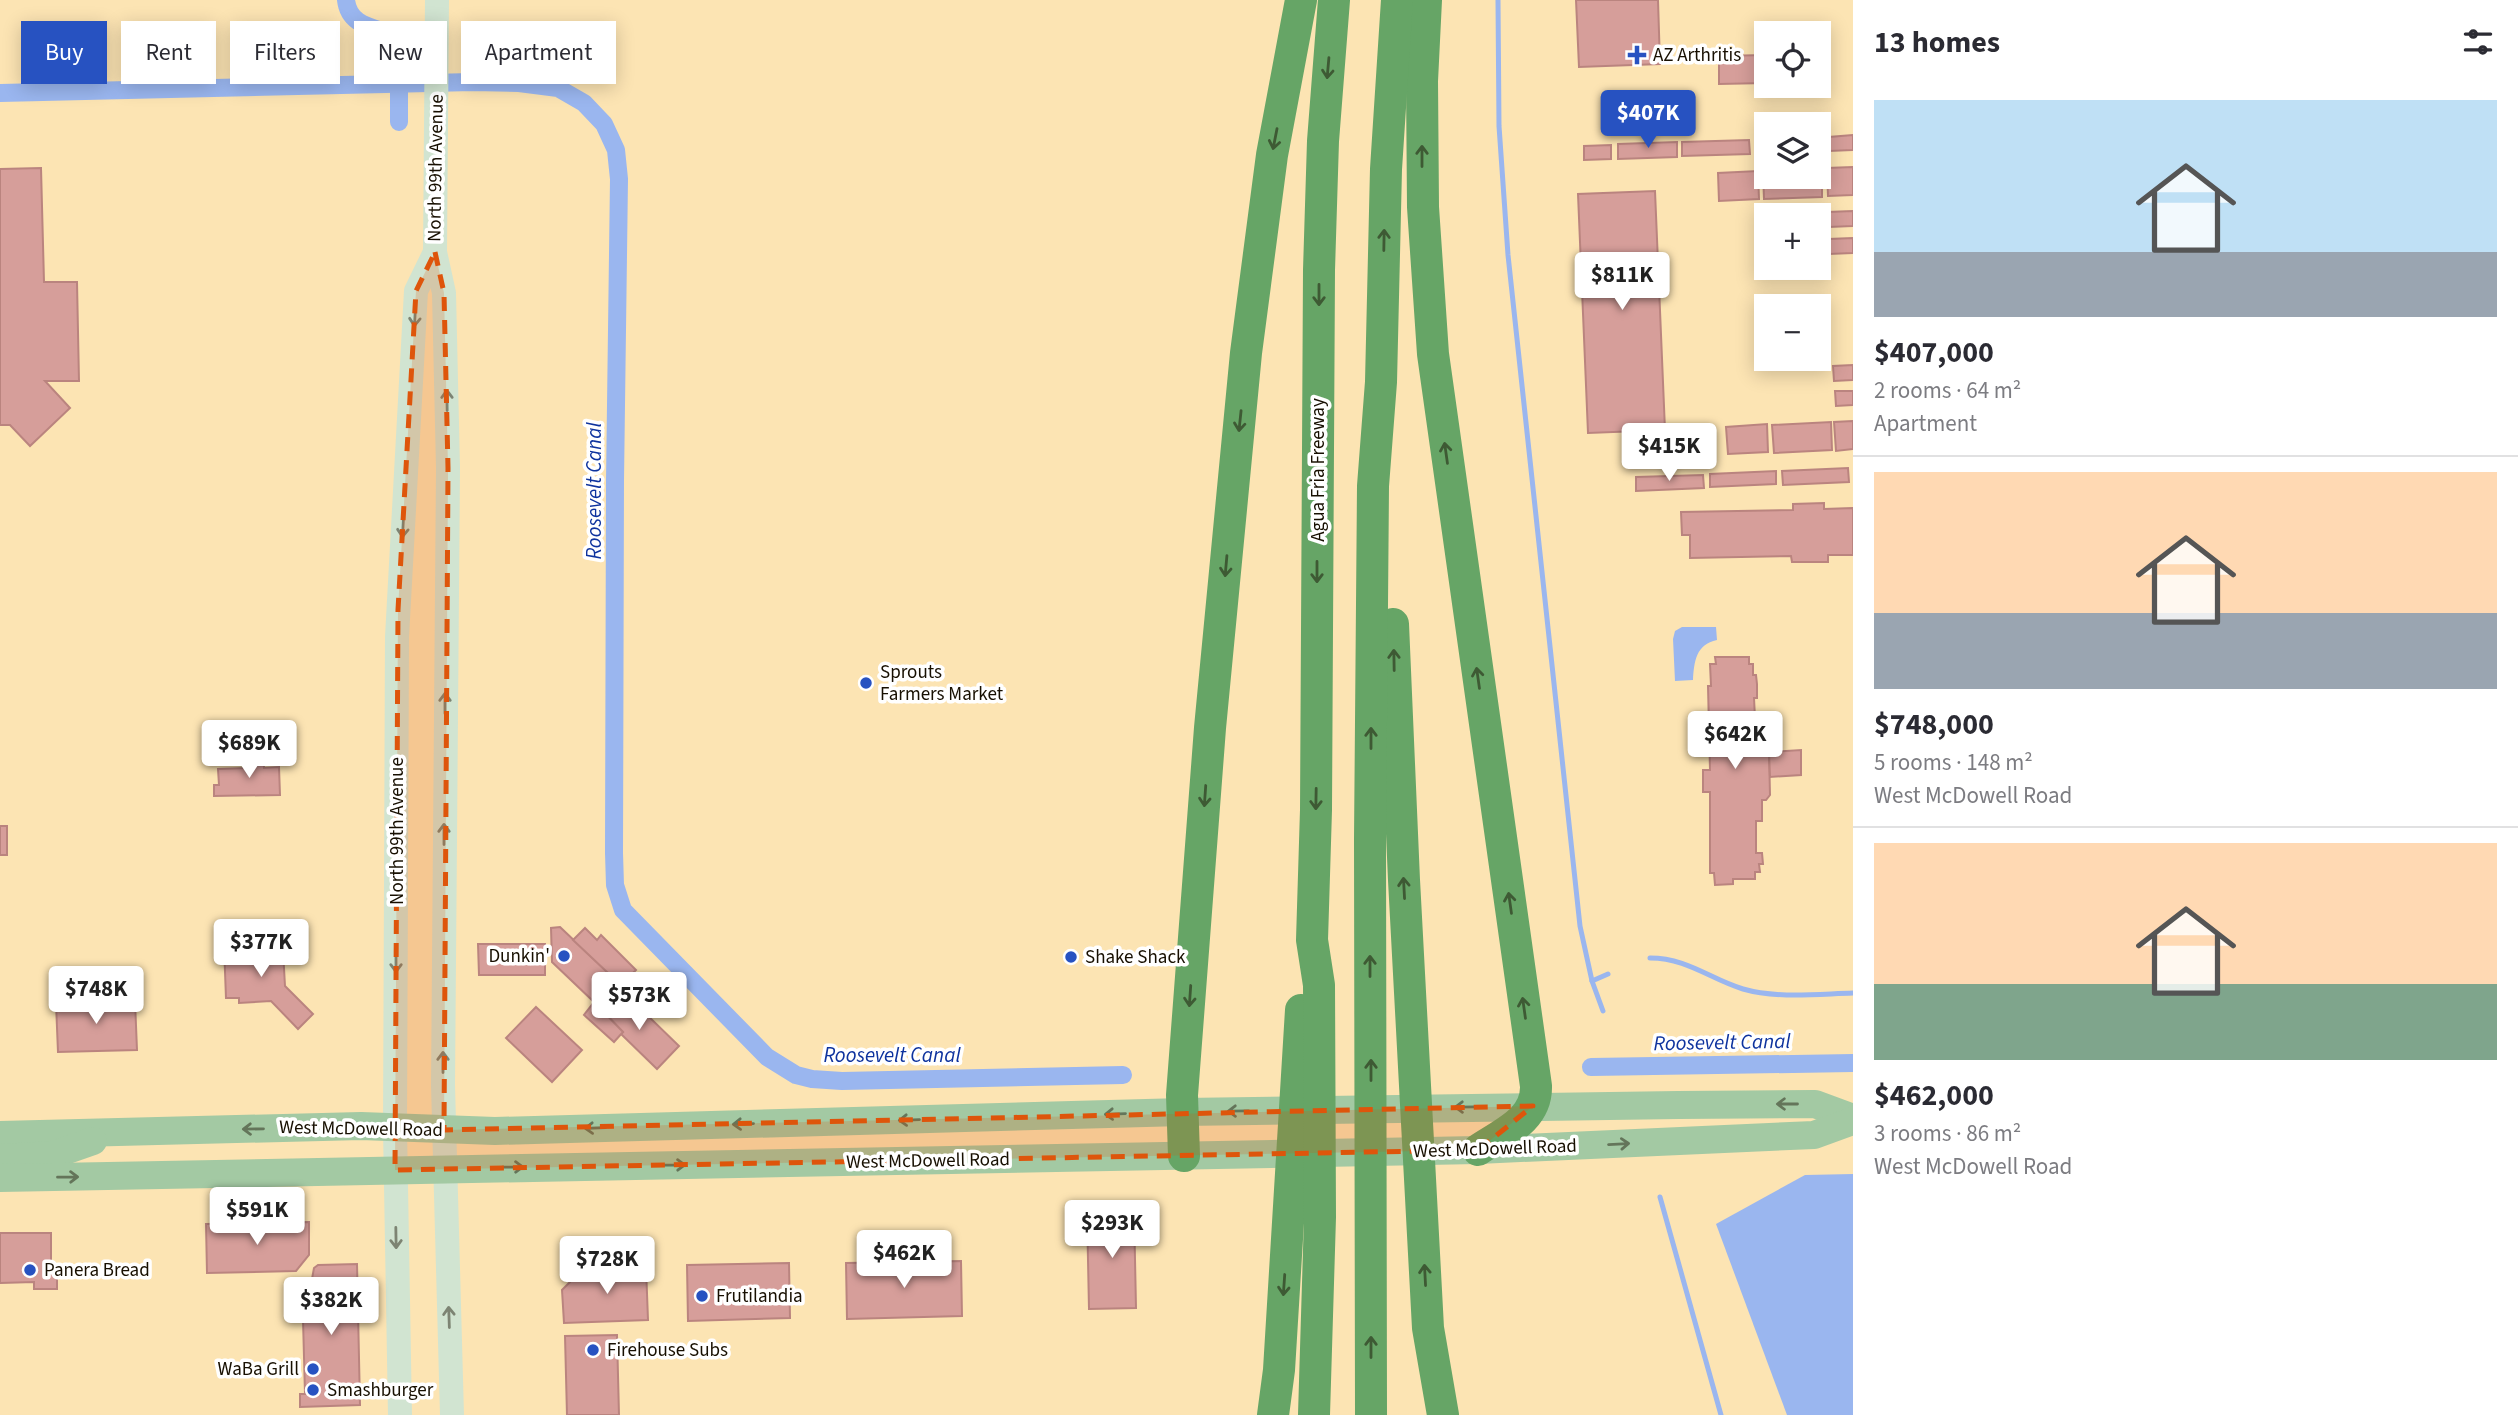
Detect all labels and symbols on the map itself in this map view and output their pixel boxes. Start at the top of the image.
place label: AZ Arthritis [1653,42,1741,69]
marker: AZ Arthritis [1627,45,1647,65]
one-way arrow [1321,56,1334,79]
pin: $407K [1599,90,1697,150]
street label: North 99th Avenue [421,94,451,242]
one-way arrow [1268,127,1282,150]
one-way arrow [1415,145,1429,168]
one-way arrow [1377,229,1391,252]
pin: $811K [1573,252,1671,312]
one-way arrow [1312,284,1326,307]
one-way arrow [408,304,421,326]
one-way arrow [440,389,453,412]
street label: Agua Fria Freeway [1305,398,1332,542]
one-way arrow [1233,409,1246,432]
water label: Roosevelt Canal [579,422,609,560]
pin: $415K [1620,424,1718,483]
one-way arrow [1440,442,1453,465]
one-way arrow [396,515,409,537]
one-way arrow [1219,554,1232,577]
one-way arrow [1310,560,1324,583]
one-way arrow [1387,649,1400,672]
place label: Sprouts Farmers Market [880,659,1004,708]
one-way arrow [1472,667,1485,690]
marker: Sprouts Farmers Market [858,675,874,691]
one-way arrow [438,692,452,715]
pin: $642K [1686,712,1784,771]
pin: $689K [200,720,298,780]
one-way arrow [1364,727,1378,750]
street label: North 99th Avenue [384,757,411,905]
one-way arrow [1198,784,1211,807]
one-way arrow [1309,788,1323,811]
one-way arrow [437,823,451,846]
one-way arrow [1397,877,1410,899]
one-way arrow [1503,893,1516,915]
pin: $377K [212,920,310,979]
place label: Dunkin' [488,943,550,970]
place label: Shake Shack [1085,944,1186,971]
marker: Dunkin' [556,948,572,964]
marker: Shake Shack [1063,949,1079,965]
one-way arrow [389,950,403,973]
one-way arrow [1364,955,1377,978]
pin: $748K [47,967,145,1026]
pin: $573K [590,972,688,1032]
one-way arrow [1184,985,1197,1008]
one-way arrow [1518,997,1531,1020]
water label: Roosevelt Canal [1653,1026,1792,1058]
water label: Roosevelt Canal [823,1040,961,1070]
one-way arrow [436,1051,450,1074]
one-way arrow [1364,1059,1378,1082]
one-way arrow [1776,1097,1799,1111]
one-way arrow [1454,1100,1477,1114]
one-way arrow [1226,1104,1249,1118]
one-way arrow [1103,1108,1126,1121]
one-way arrow [897,1113,920,1126]
street label: West McDowell Road [279,1114,443,1144]
one-way arrow [731,1118,754,1131]
one-way arrow [242,1122,265,1135]
one-way arrow [584,1122,607,1135]
street label: West McDowell Road [1413,1133,1577,1165]
one-way arrow [1608,1138,1631,1151]
street label: West McDowell Road [846,1146,1010,1176]
one-way arrow [663,1158,686,1172]
one-way arrow [502,1161,525,1174]
one-way arrow [56,1170,79,1183]
pin: $591K [208,1188,306,1247]
pin: $293K [1063,1200,1161,1260]
one-way arrow [389,1226,402,1249]
pin: $462K [855,1230,953,1290]
pin: $728K [558,1236,656,1296]
place label: Panera Bread [44,1257,150,1284]
marker: Panera Bread [22,1262,38,1278]
one-way arrow [1419,1263,1432,1286]
one-way arrow [1278,1273,1291,1296]
pin: $382K [282,1278,380,1337]
place label: Frutilandia [716,1283,803,1310]
marker: Frutilandia [694,1288,710,1304]
one-way arrow [442,1306,456,1329]
one-way arrow [1364,1335,1378,1358]
place label: Firehouse Subs [607,1337,728,1364]
marker: Firehouse Subs [585,1342,601,1358]
place label: WaBa Grill [218,1356,299,1383]
marker: WaBa Grill [305,1361,321,1377]
place label: Smashburger [327,1377,434,1404]
marker: Smashburger [305,1382,321,1398]

